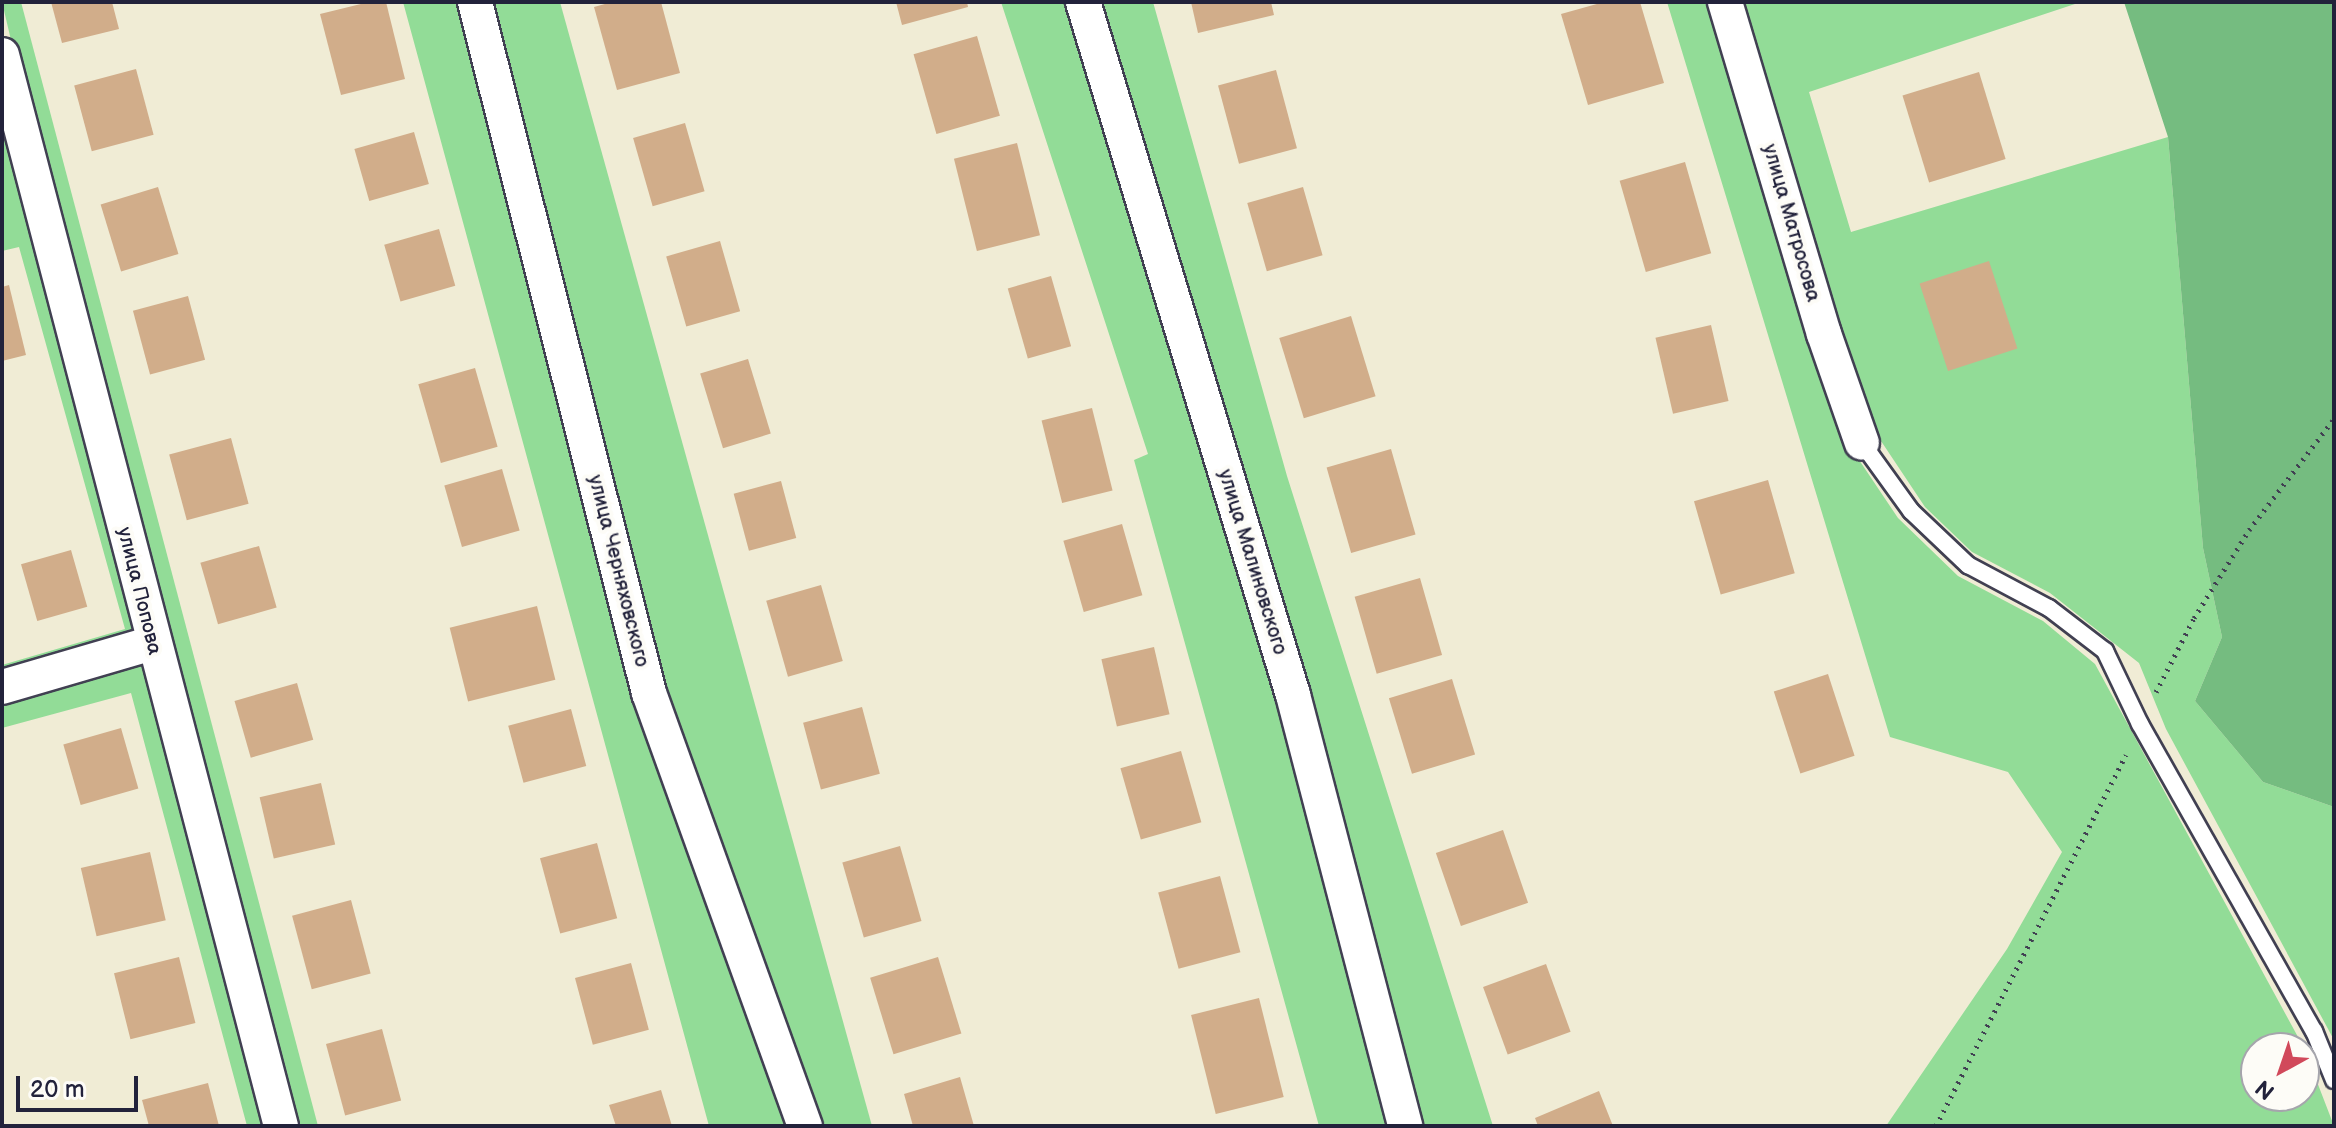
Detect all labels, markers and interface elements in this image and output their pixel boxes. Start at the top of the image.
street label: улица Матросова [1757,141,1825,305]
street label: улица Малиновского [1212,467,1292,657]
street label: улица Черняховского [583,473,653,669]
street label: улица Попова [112,525,166,657]
north arrow [2240,1032,2320,1112]
scale bar [20,1060,142,1110]
text: N [2251,1074,2281,1105]
text: 20 m [30,1075,85,1104]

